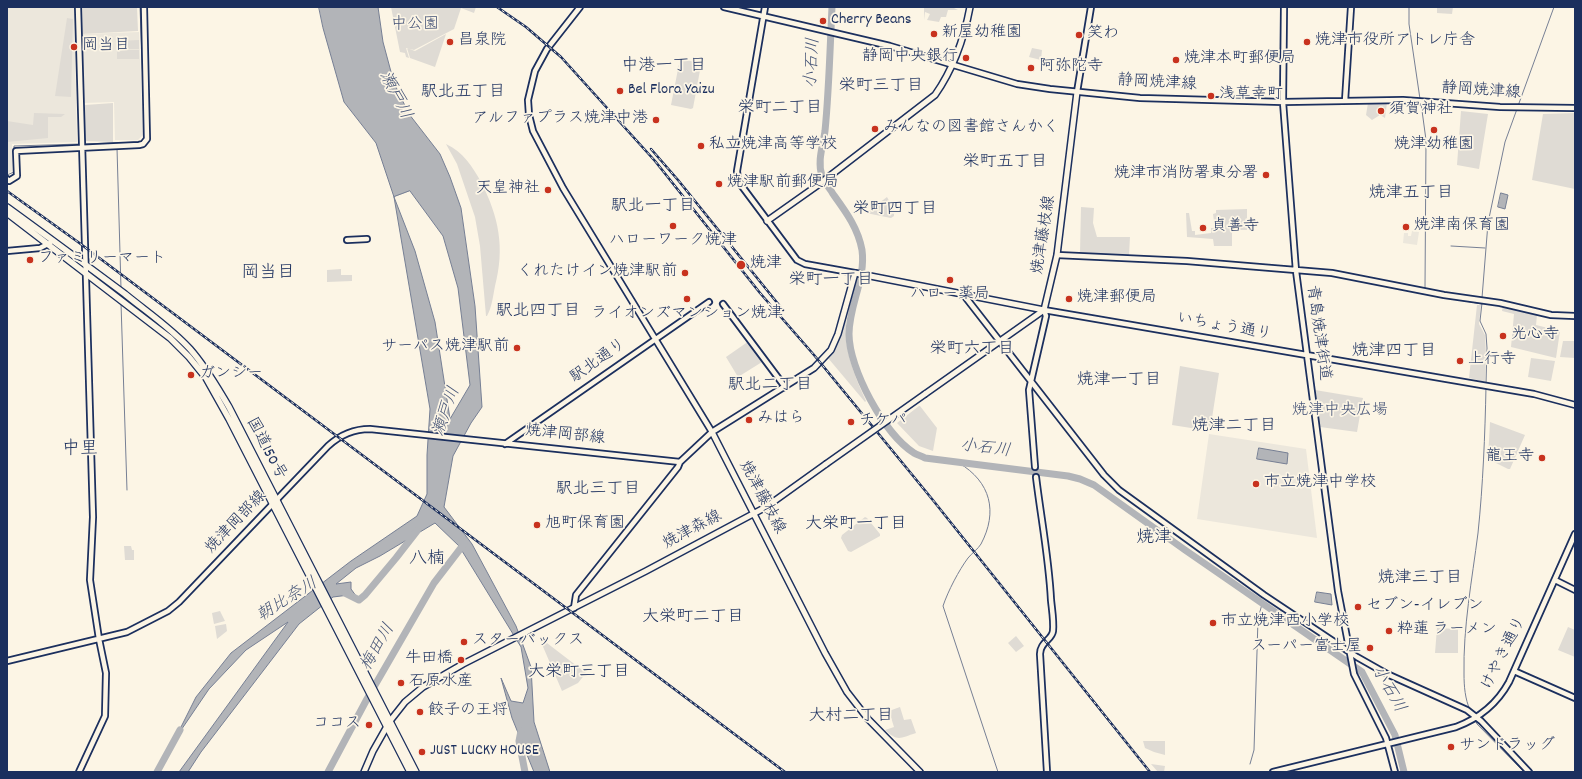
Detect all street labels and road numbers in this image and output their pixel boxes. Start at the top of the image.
street label: 静岡焼津線 [1117,72,1197,96]
street label: 静岡焼津線 [1440,80,1522,104]
street label: 焼津藤枝線 [1029,194,1061,276]
street label: 青島焼津街道 [1301,284,1333,382]
street label: いちょう通り [1175,310,1273,346]
street label: 駅北通り [567,336,631,388]
street label: 国道150号 [241,415,289,483]
street label: 焼津岡部線 [524,422,606,450]
street label: 焼津藤枝線 [734,458,788,538]
street label: 焼津岡部線 [202,488,272,558]
street label: 焼津森線 [660,508,726,554]
street label: けやき通り [1478,614,1532,694]

